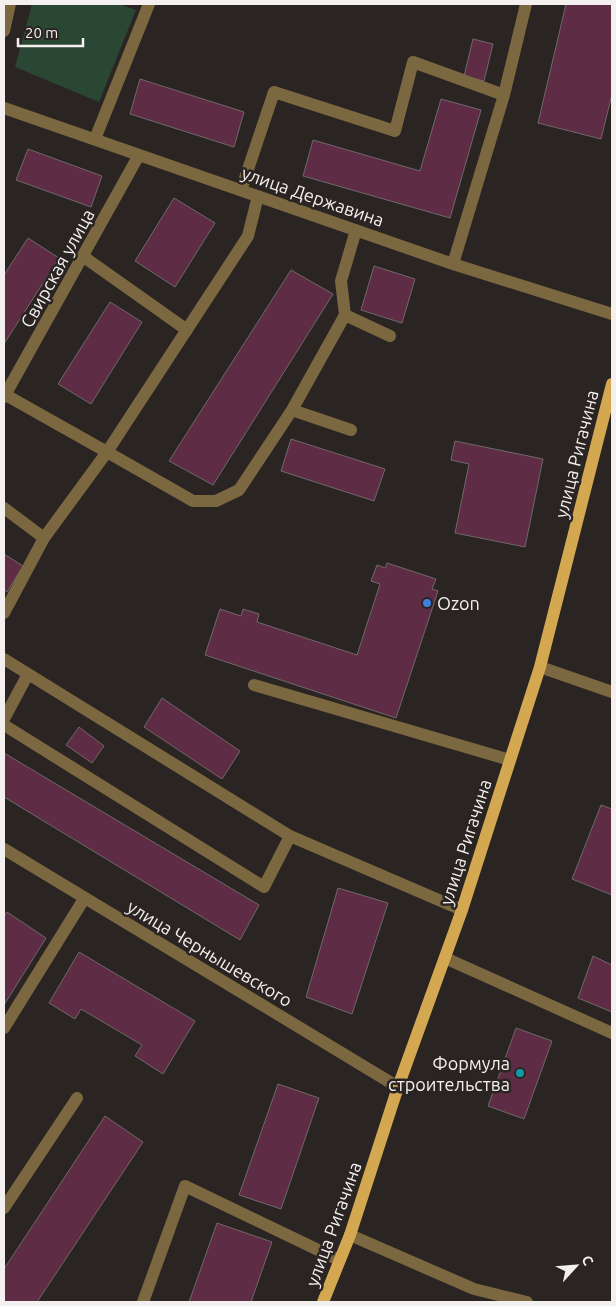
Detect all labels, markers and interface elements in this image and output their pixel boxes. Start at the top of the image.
scale bar [18,15,82,47]
text: 20 m [25,24,58,41]
street label: улица Державина [239,162,387,230]
street label: Свирская улица [16,205,98,331]
street label: улица Ригачина [550,388,602,520]
place label: Ozon [437,593,480,613]
marker: Ozon [421,597,433,609]
street label: улица Ригачина [435,777,495,907]
street label: улица Чернышевского [124,896,296,1010]
place label: Формула строительства [388,1053,510,1094]
marker: Формула строительства [514,1067,526,1079]
street label: улица Ригачина [301,1159,365,1289]
north arrow [551,1241,601,1291]
text: С [579,1253,597,1268]

